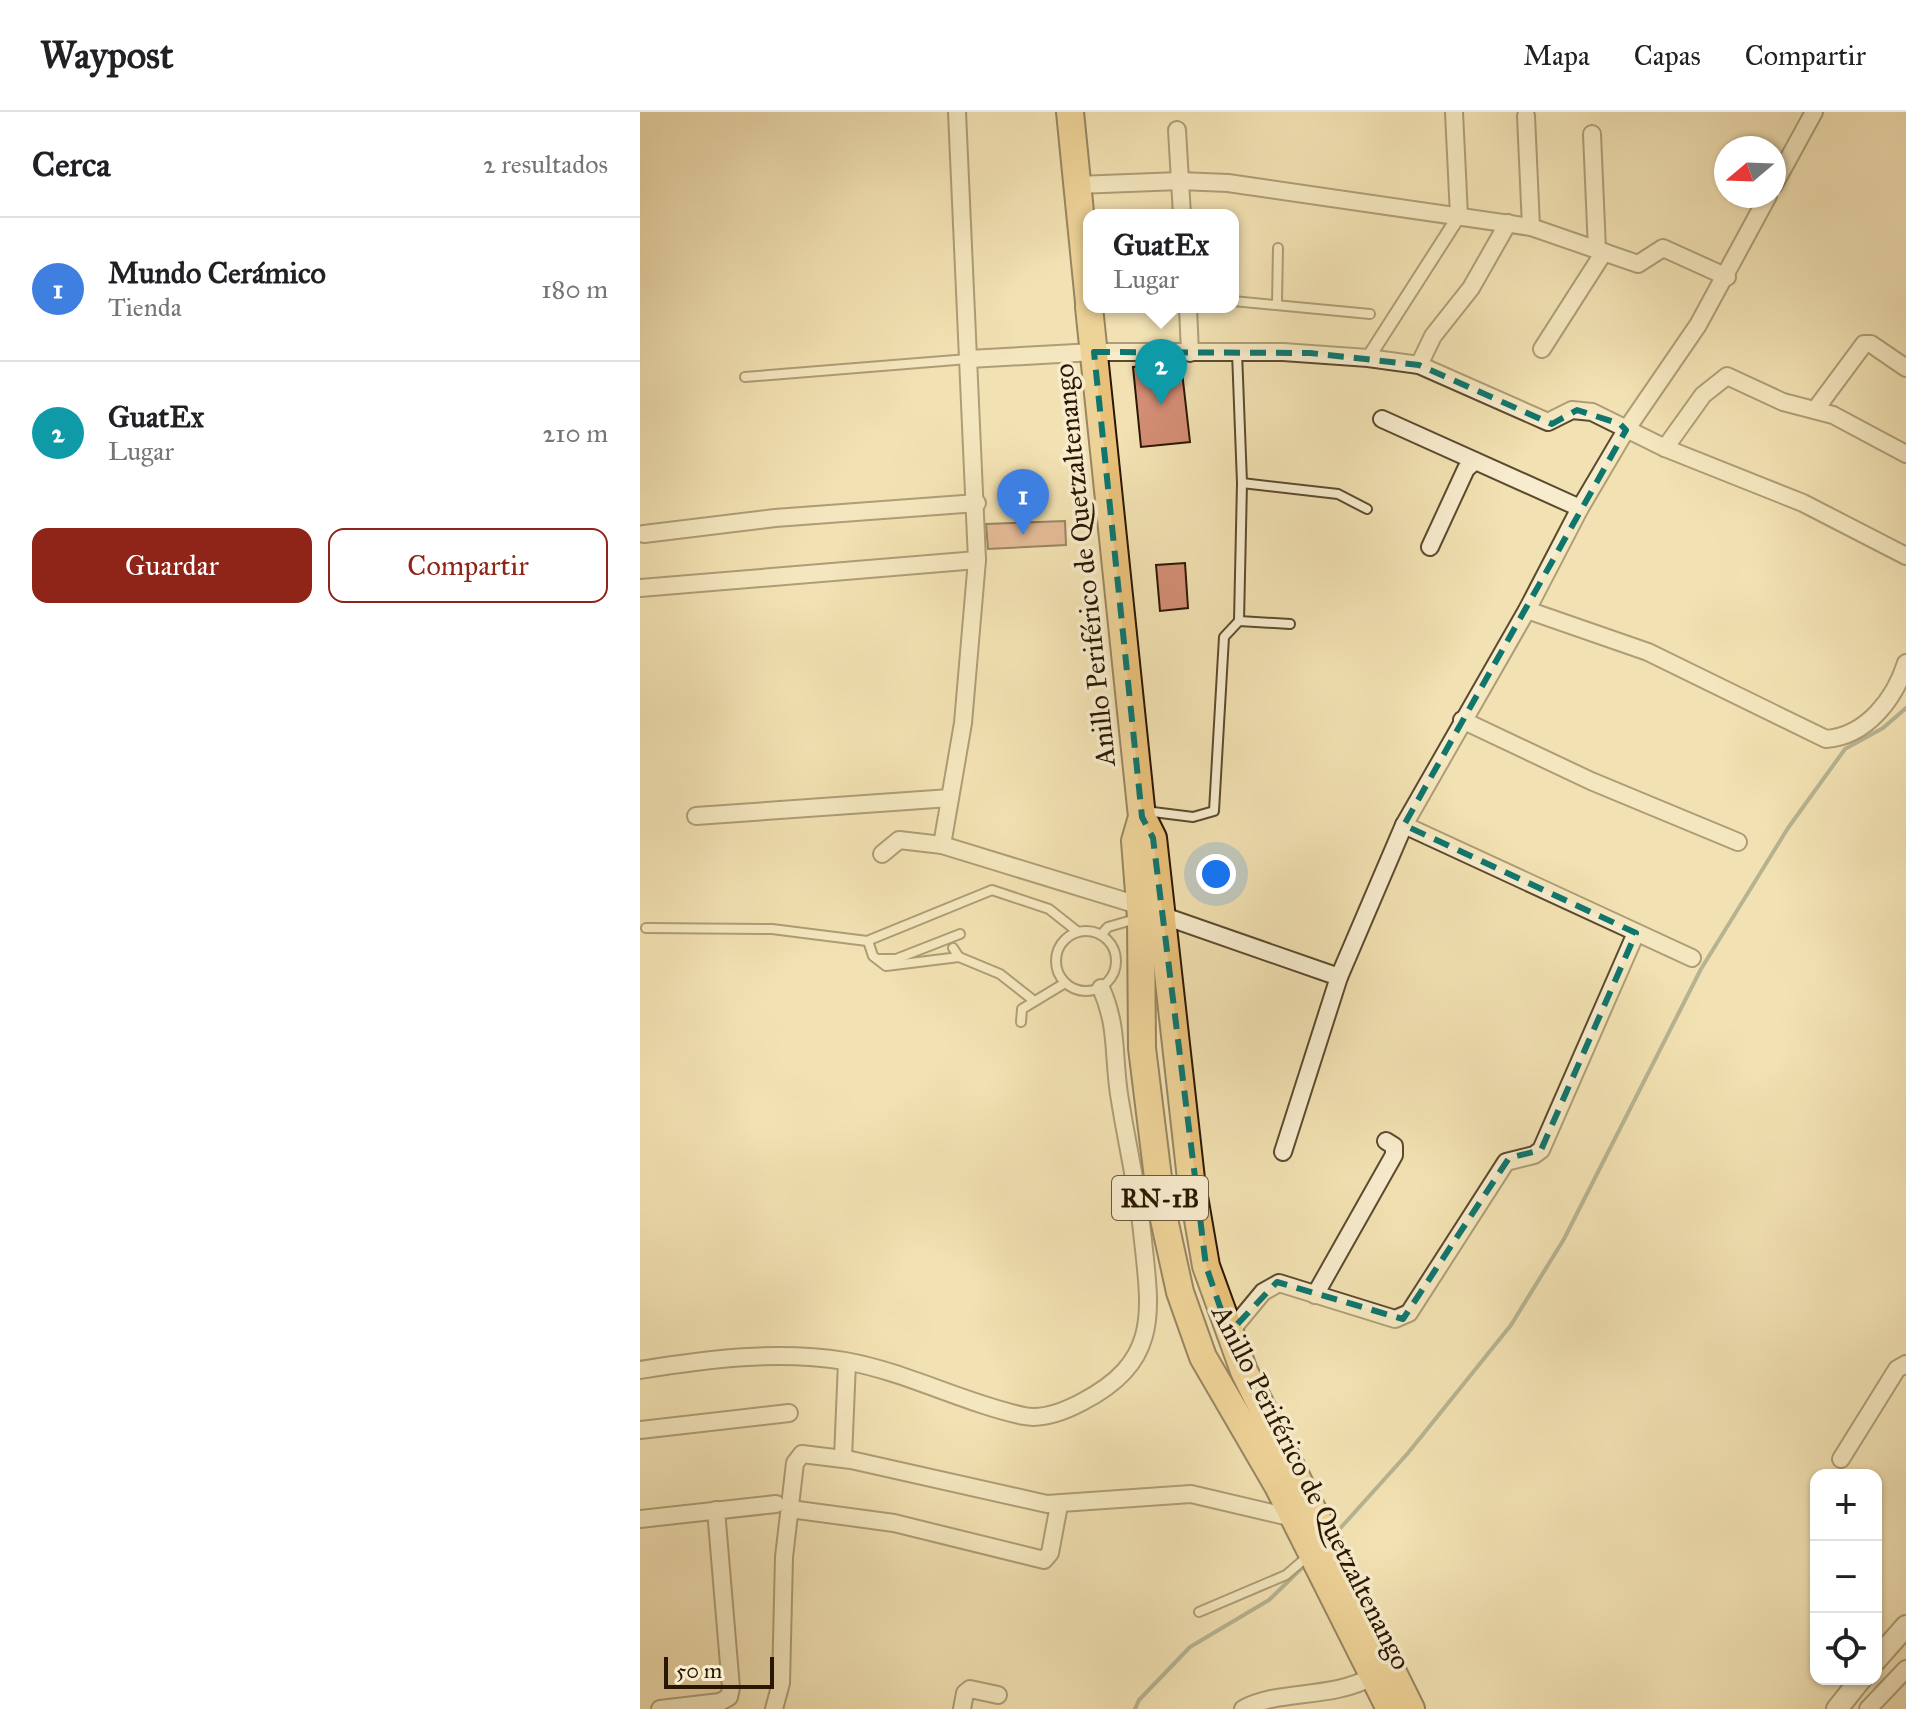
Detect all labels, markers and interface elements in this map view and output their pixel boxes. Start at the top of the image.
text: Waypost [40,32,173,78]
text: Mapa [1523,38,1590,73]
text: Capas [1634,38,1701,73]
text: Compartir [1745,38,1866,73]
north arrow [1714,136,1786,208]
text: Cerca [32,144,111,185]
text: 2 resultados [483,148,608,180]
popup [1083,209,1239,313]
text: GuatEx [1113,227,1209,263]
text: Mundo Cerámico [108,255,326,291]
text: Lugar [1113,263,1179,295]
text: 1 [53,273,63,305]
text: 180 m [541,273,608,305]
text: Tienda [108,291,182,323]
pin: 2 [1135,339,1187,405]
street label: Anillo Periférico de Quetzaltenango [1046,362,1123,769]
text: GuatEx [108,399,204,435]
text: 2 [52,417,64,449]
text: 210 m [542,417,608,449]
text: Lugar [108,435,174,467]
pin: 1 [997,469,1049,535]
button: Guardar [32,528,312,603]
button: Compartir [328,528,608,603]
your location [1196,854,1236,894]
road number: RN-1B [1112,1176,1208,1220]
street label: Anillo Periférico de Quetzaltenango [1204,1298,1419,1675]
map controls [1810,1469,1882,1685]
button: + [1810,1469,1882,1541]
button: − [1810,1541,1882,1613]
button: locate [1810,1613,1882,1685]
scale bar [664,1653,774,1689]
text: 50 m [676,1657,722,1684]

